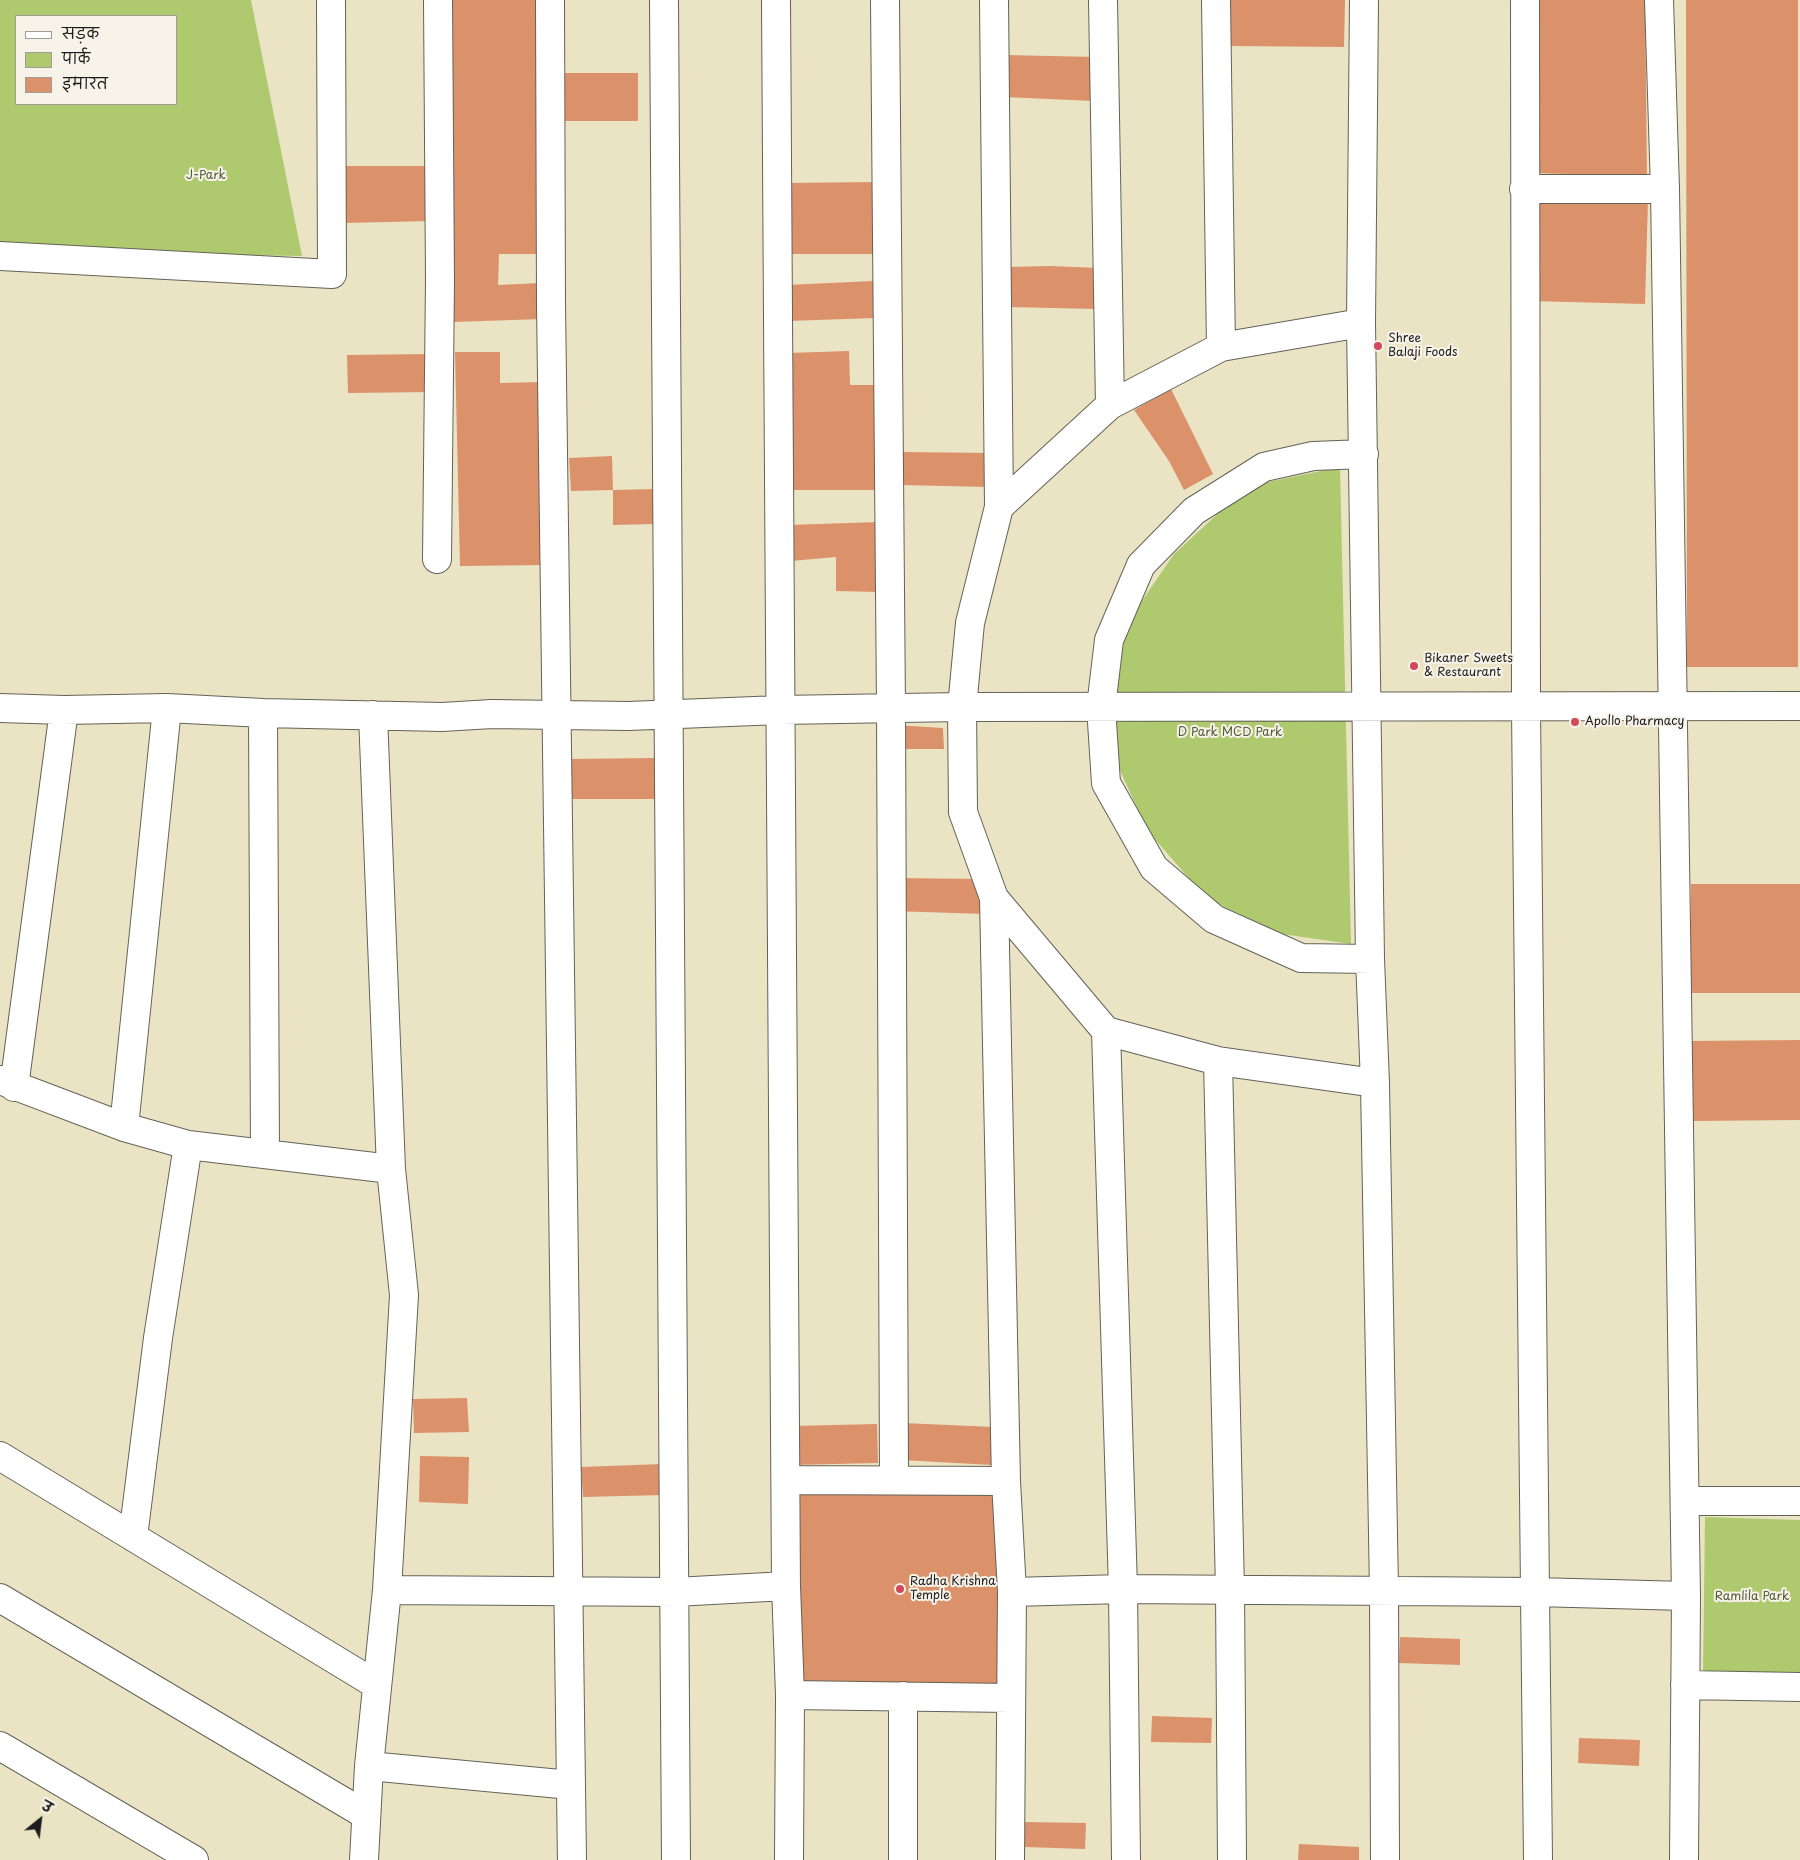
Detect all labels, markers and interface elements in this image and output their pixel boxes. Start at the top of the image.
legend [15,15,178,105]
text: सड़क [62,21,99,44]
text: पार्क [62,46,90,69]
text: इमारत [62,71,108,94]
park label: J-Park [186,169,226,183]
place label: Shree Balaji Foods [1388,332,1457,360]
marker: Shree Balaji Foods [1372,340,1384,352]
place label: Bikaner Sweets & Restaurant [1424,652,1513,680]
marker: Bikaner Sweets & Restaurant [1408,660,1420,672]
place label: Apollo Pharmacy [1585,715,1684,729]
marker: Apollo Pharmacy [1569,716,1581,728]
park label: D Park MCD Park [1178,726,1282,740]
place label: Radha Krishna Temple [910,1575,996,1603]
marker: Radha Krishna Temple [894,1583,906,1595]
park label: Ramlila Park [1715,1590,1789,1604]
north arrow [15,1795,65,1845]
text: उ [38,1795,57,1818]

